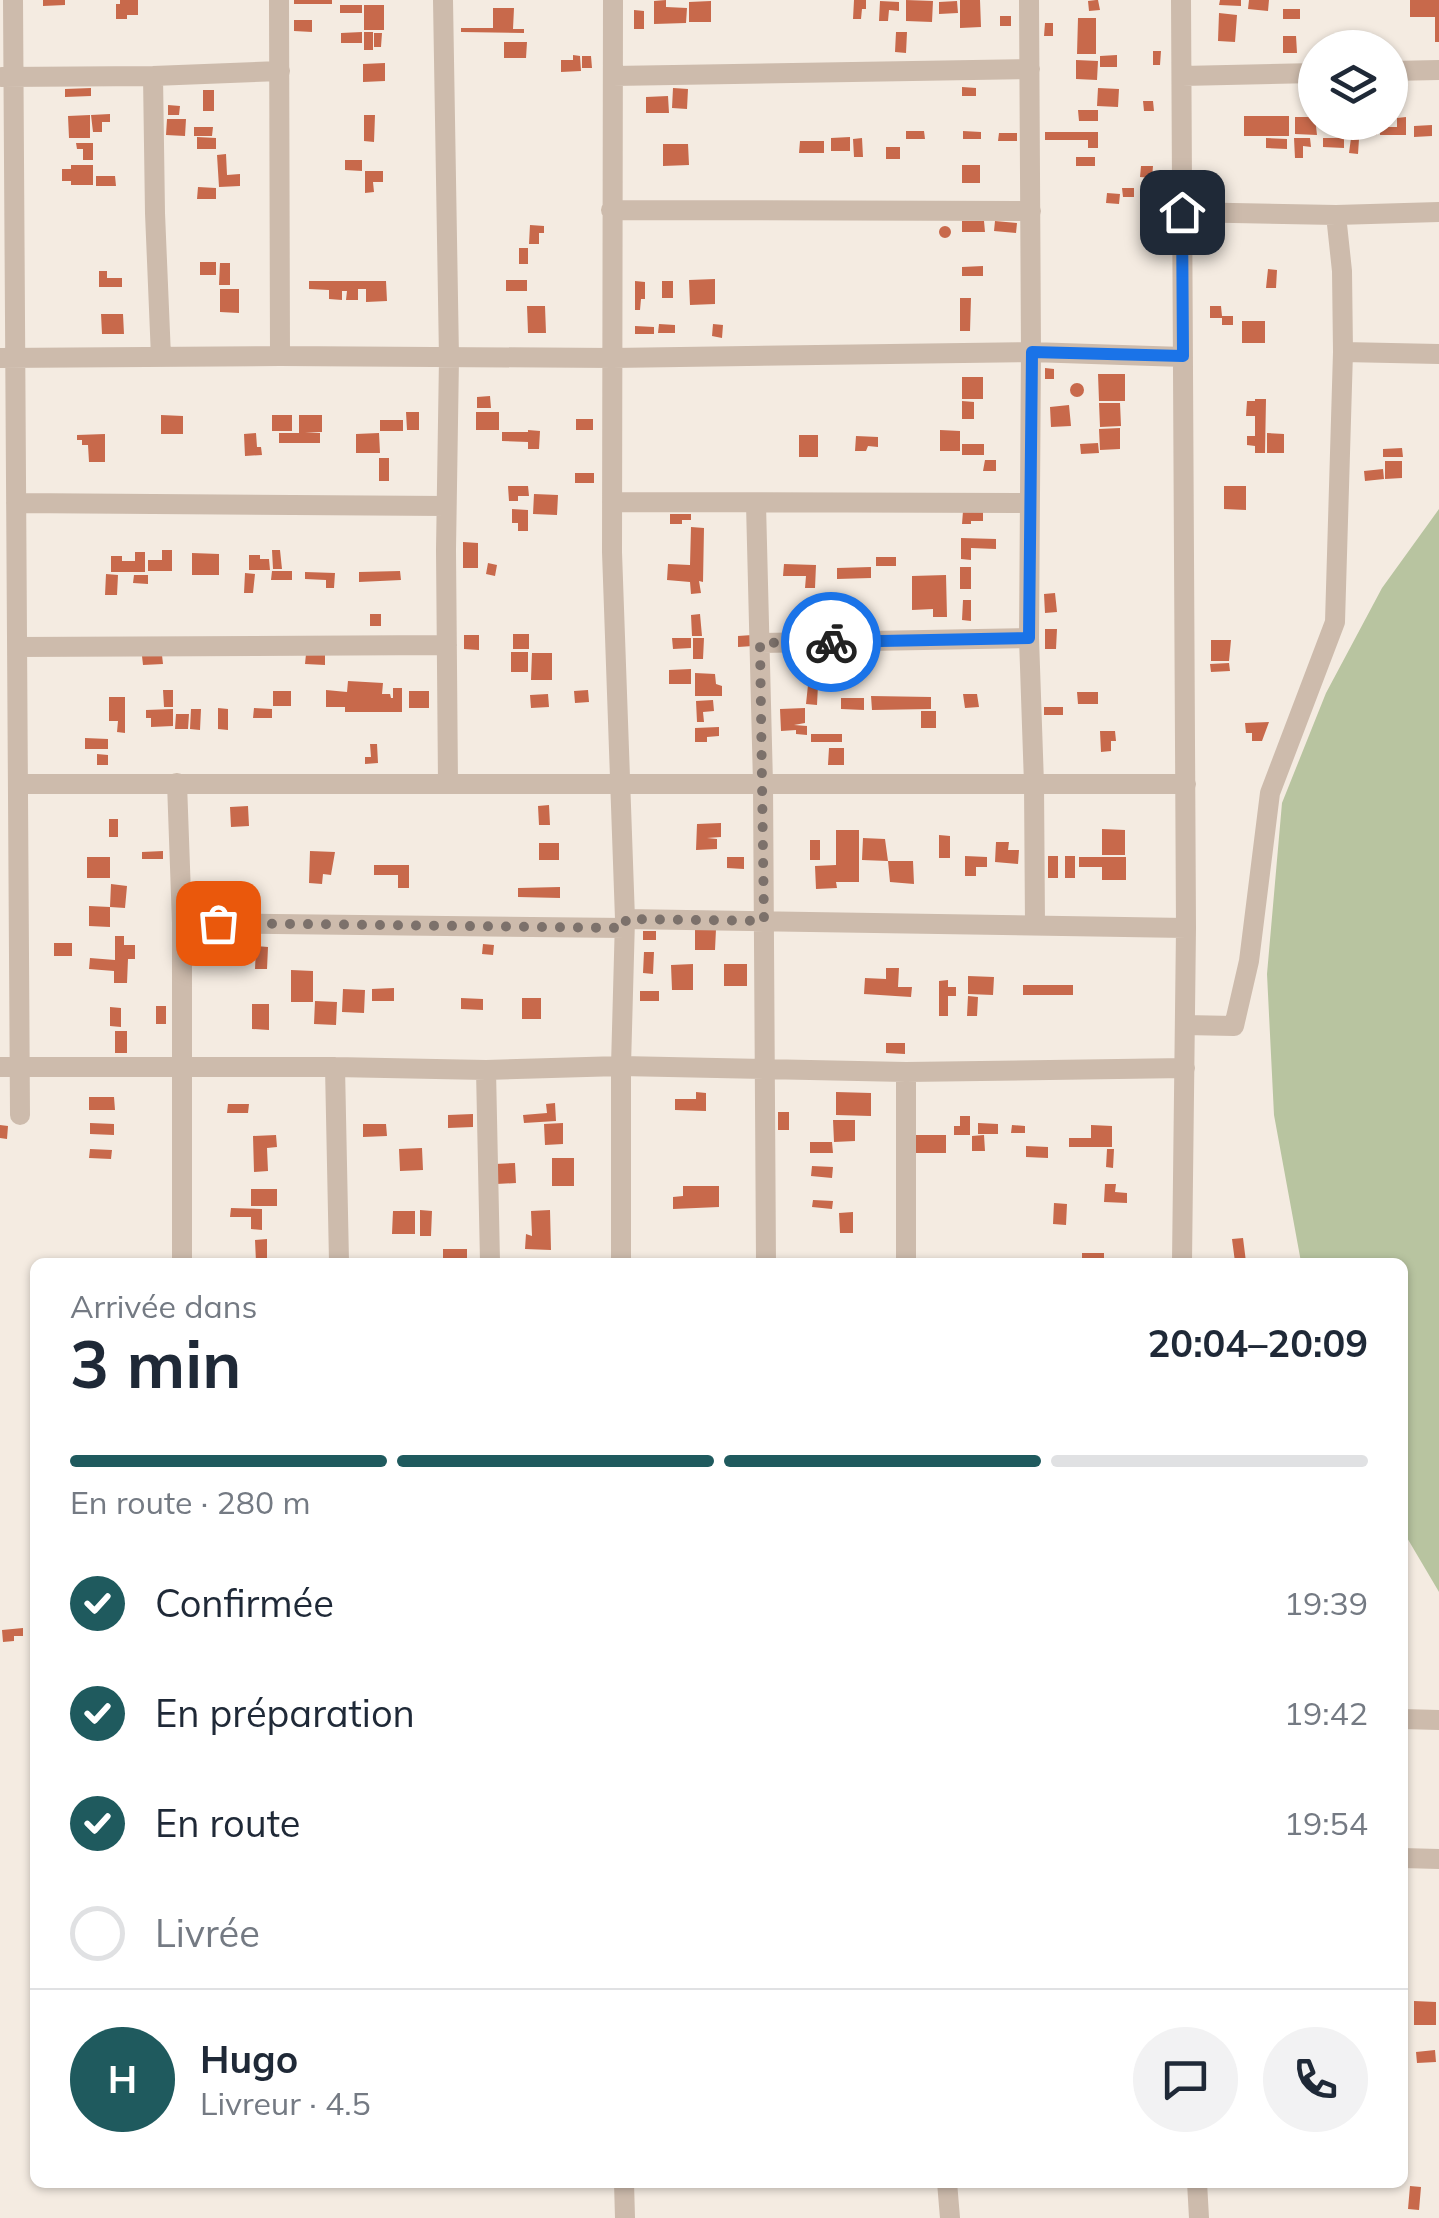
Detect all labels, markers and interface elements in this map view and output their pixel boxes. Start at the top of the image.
map controls [1298,30,1408,140]
button: layers [1298,30,1408,140]
pin [1140,170,1225,255]
icon: home [1155,185,1210,240]
courier [781,592,881,692]
icon: bike [804,615,859,670]
pin [176,881,261,966]
icon: bag [191,896,246,951]
text: Arrivée dans [70,1286,257,1326]
text: 20:04–20:09 [1148,1319,1368,1367]
text: 3 min [70,1323,241,1404]
text: En route · 280 m [70,1482,311,1522]
icon: check [70,1576,125,1631]
text: Confirmée [155,1579,334,1627]
text: 19:39 [1284,1583,1368,1623]
icon: check [70,1686,125,1741]
text: En préparation [155,1689,415,1737]
text: 19:42 [1284,1693,1368,1733]
icon: check [70,1796,125,1851]
text: En route [155,1799,301,1847]
text: 19:54 [1284,1803,1368,1843]
text: Livrée [155,1909,260,1957]
button: chat [1133,2027,1238,2132]
button: phone [1263,2027,1368,2132]
text: Hugo [200,2035,298,2083]
text: H [108,2055,137,2103]
text: Livreur · 4.5 [200,2083,371,2123]

